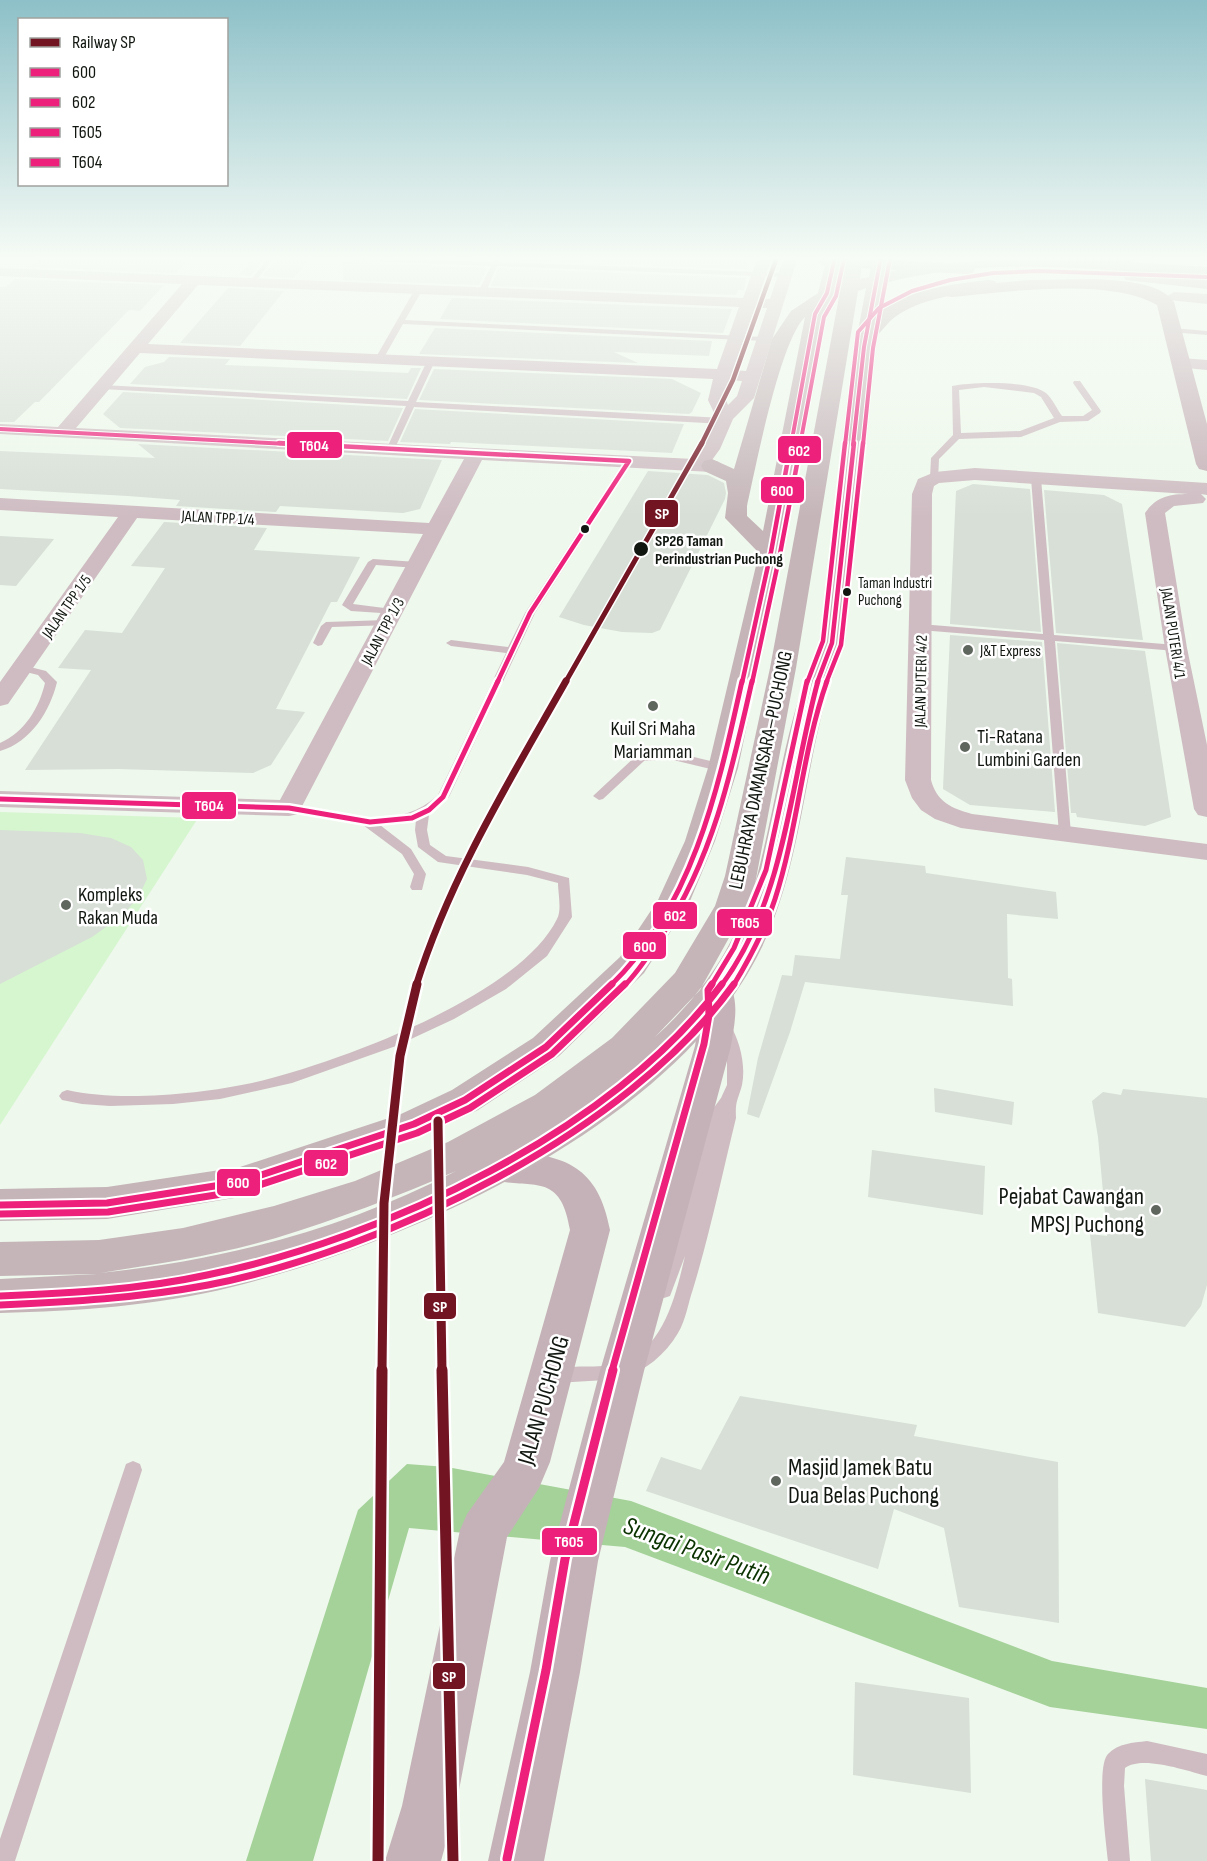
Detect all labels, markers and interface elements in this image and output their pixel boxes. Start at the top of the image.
legend [18,18,228,186]
text: Railway SP [72,32,136,53]
text: 600 [72,62,96,83]
text: 602 [72,92,95,113]
text: T605 [72,122,102,143]
text: T604 [72,152,103,173]
line badge: T604 [286,431,343,459]
line badge: 602 [777,435,822,464]
text: T604 [299,437,329,456]
text: 602 [788,442,810,461]
line badge: 600 [760,476,805,504]
text: 600 [771,482,793,501]
line badge: SP [644,499,679,528]
text: SP [655,505,669,524]
street label: JALAN TPP 1/4 [180,507,255,530]
unlabelled marker [579,523,591,535]
place label: SP26 Taman Perindustrian Puchong [655,532,783,569]
marker: SP26 Taman Perindustrian Puchong [632,540,650,558]
street label: JALAN TPP 1/5 [38,571,96,643]
place label: Taman Industri Puchong [858,574,932,610]
marker: Taman Industri Puchong [841,586,853,598]
street label: JALAN PUTERI 4/1 [1156,586,1189,680]
street label: JALAN TPP 1/3 [357,595,409,670]
street label: JALAN PUTERI 4/2 [911,635,932,728]
place label: J&T Express [979,642,1041,661]
marker: J&T Express [961,643,975,657]
street label: LEBUHRAYA DAMANSARA–PUCHONG [724,649,798,892]
marker: Kuil Sri Maha Mariamman [646,699,660,713]
place label: Kuil Sri Maha Mariamman [611,717,695,764]
place label: Ti-Ratana Lumbini Garden [977,725,1081,772]
marker: Ti-Ratana Lumbini Garden [958,740,972,754]
line badge: T604 [181,791,237,820]
text: T604 [194,797,224,816]
place label: Kompleks Rakan Muda [78,883,158,930]
marker: Kompleks Rakan Muda [59,898,73,912]
line badge: 602 [652,901,698,930]
text: 602 [664,907,686,926]
line badge: T605 [716,908,773,937]
text: T605 [731,914,759,933]
line badge: 600 [622,931,667,960]
text: 600 [634,938,656,957]
line badge: 602 [303,1149,349,1177]
text: 602 [315,1155,337,1174]
line badge: 600 [216,1168,261,1197]
text: 600 [227,1174,249,1193]
place label: Pejabat Cawangan MPSJ Puchong [999,1182,1144,1239]
marker: Pejabat Cawangan MPSJ Puchong [1149,1203,1163,1217]
line badge: SP [423,1292,457,1320]
text: SP [433,1298,447,1317]
street label: JALAN PUCHONG [511,1332,576,1469]
place label: Masjid Jamek Batu Dua Belas Puchong [788,1453,939,1510]
marker: Masjid Jamek Batu Dua Belas Puchong [769,1474,783,1488]
water label: Sungai Pasir Putih [619,1511,774,1592]
line badge: T605 [541,1527,598,1556]
text: T605 [555,1533,583,1552]
line badge: SP [432,1662,466,1690]
text: SP [442,1668,456,1687]

